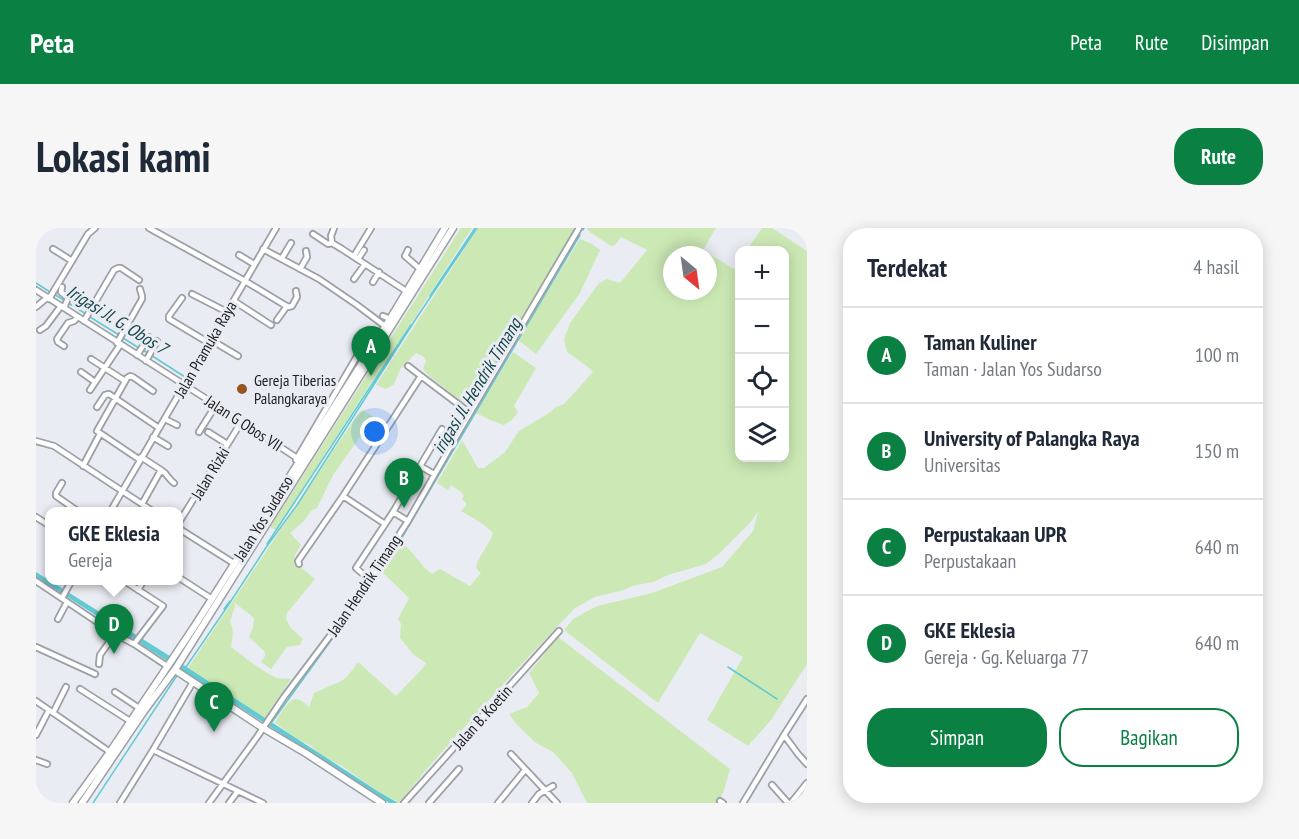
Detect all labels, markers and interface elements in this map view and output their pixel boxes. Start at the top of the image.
text: Peta [30,24,74,61]
text: Peta [1070,29,1102,56]
text: Rute [1135,29,1168,56]
text: Disimpan [1201,29,1269,56]
button: Rute [1174,128,1263,185]
text: Lokasi kami [36,129,211,184]
north arrow [663,246,717,300]
map controls [735,246,789,462]
button: + [735,246,789,300]
text: Terdekat [867,251,947,284]
text: 4 hasil [1193,254,1239,280]
water label: Irigasi Jl. G. Obos 7 [63,280,174,361]
street label: Jalan Pramuka Raya [169,297,241,402]
button: − [735,300,789,354]
water label: irigasi Jl. Hendrik Timang [427,313,527,458]
pin: A [352,326,390,376]
text: Taman Kuliner [924,328,1037,356]
text: A [881,342,892,368]
text: 100 m [1195,342,1239,368]
button: locate [735,354,789,408]
text: Taman · Jalan Yos Sudarso [924,356,1102,382]
place label: Gereja Tiberias Palangkaraya [254,370,336,408]
marker: Gereja Tiberias Palangkaraya [235,382,249,396]
street label: Jalan G Obos VII [201,390,286,455]
button: layers [735,408,789,462]
your location [360,417,389,446]
text: University of Palangka Raya [924,424,1140,452]
text: B [882,438,891,464]
text: 150 m [1195,438,1239,464]
street label: Jalan Rizki [186,443,233,504]
text: Universitas [924,452,1000,478]
pin: B [384,458,424,508]
street label: Jalan Yos Sudarso [229,472,297,565]
popup [45,507,183,585]
text: GKE Eklesia [68,519,160,547]
text: Perpustakaan UPR [924,520,1067,548]
street label: Jalan Hendrik Timang [322,531,405,640]
text: C [882,534,891,560]
text: 640 m [1195,534,1239,560]
text: Gereja [68,547,112,573]
text: Perpustakaan [924,548,1016,574]
pin: D [94,604,134,654]
text: GKE Eklesia [924,616,1015,644]
text: D [881,630,892,656]
text: 640 m [1195,630,1239,656]
text: Gereja · Gg. Keluarga 77 [924,644,1089,670]
street label: Jalan B. Koetin [447,681,516,754]
pin: C [194,682,234,732]
button: Simpan [867,708,1047,767]
button: Bagikan [1059,708,1239,767]

